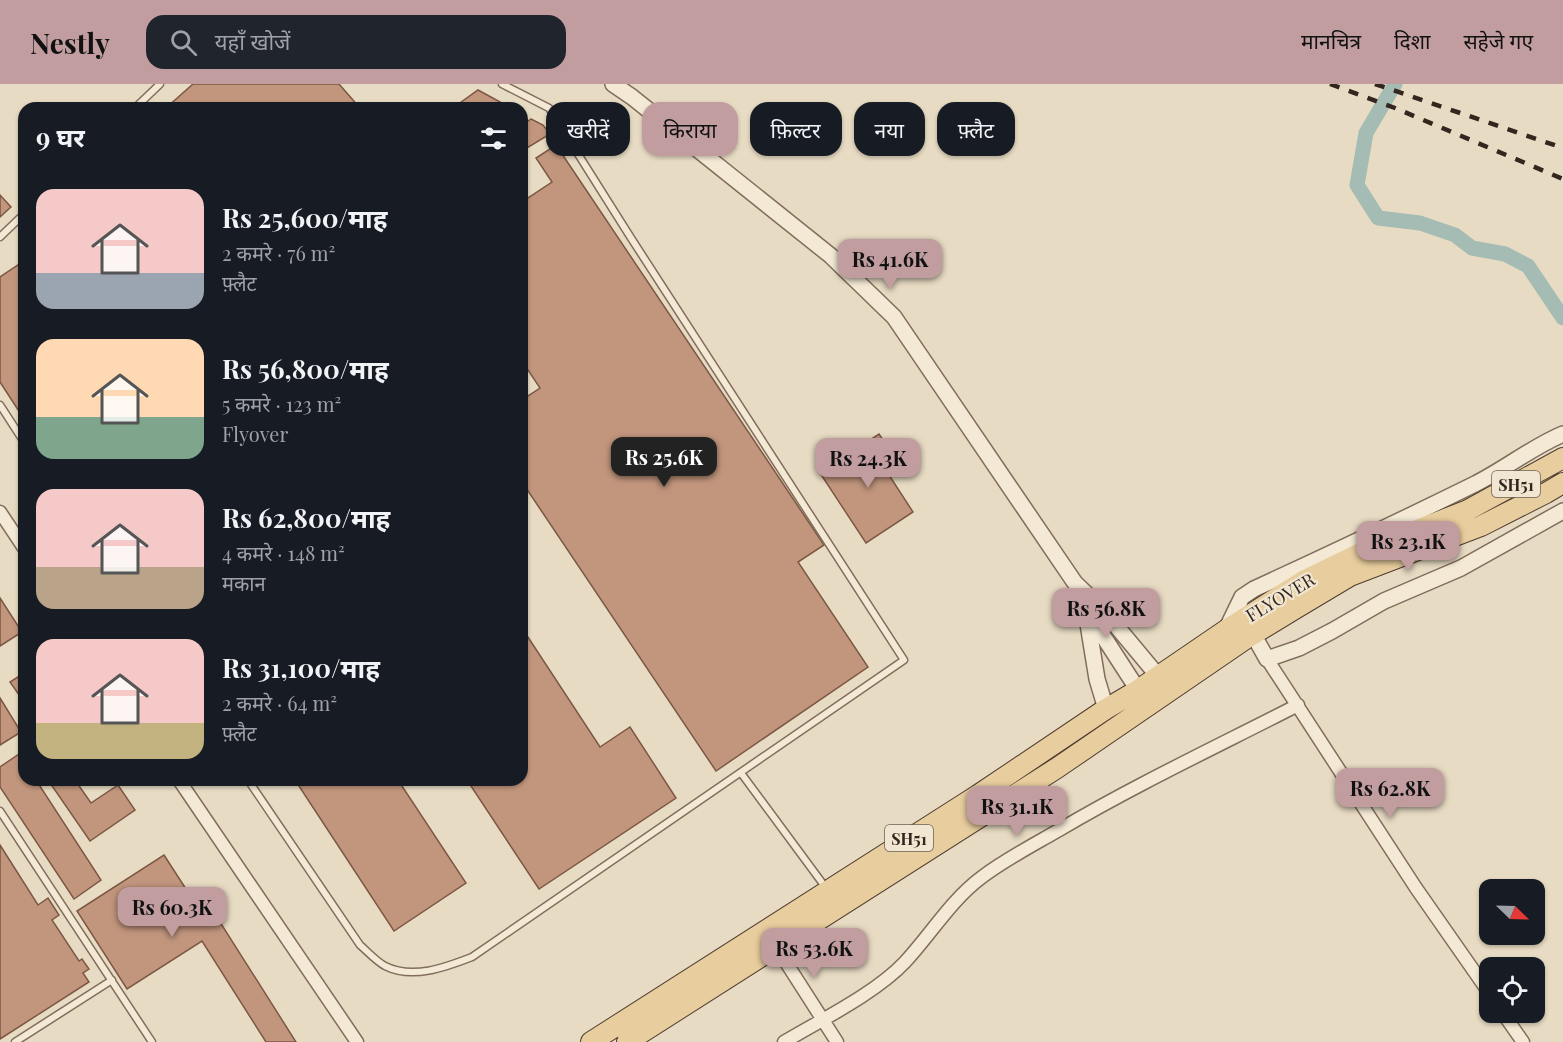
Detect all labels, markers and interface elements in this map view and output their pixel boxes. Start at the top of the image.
search box [146,15,566,69]
text: Nestly [30,24,110,61]
icon: search [167,26,200,59]
text: यहाँ खोजें [215,26,290,56]
text: मानचित्र [1301,26,1361,54]
text: दिशा [1394,26,1430,54]
text: सहेजे गए [1463,26,1533,54]
chip: खरीदें [546,102,630,156]
chip: किराया [642,102,738,156]
chip: फ़िल्टर [750,102,842,156]
chip: नया [854,102,925,156]
chip: फ़्लैट [937,102,1015,156]
text: 9 घर [36,119,85,154]
icon: filters [477,122,510,155]
text: Rs 25,600/माह [222,200,387,235]
icon: home [84,213,156,285]
text: 2 कमरे · 76 m² [222,239,335,266]
pin: Rs 41.6K [828,239,952,290]
text: Rs 41.6K [852,245,928,272]
text: फ़्लैट [222,269,257,296]
text: Rs 56,800/माह [222,351,389,386]
icon: home [84,363,156,435]
text: 5 कमरे · 123 m² [222,390,341,417]
text: Flyover [222,420,288,447]
pin: Rs 25.6K [602,437,726,488]
pin: Rs 24.3K [806,438,930,489]
text: Rs 25.6K [625,443,703,470]
text: Rs 24.3K [829,444,907,471]
road number: SH51 [1492,471,1540,497]
text: Rs 62,800/माह [222,500,390,535]
icon: home [84,513,156,585]
pin: Rs 23.1K [1346,521,1470,572]
text: Rs 23.1K [1370,527,1446,554]
text: 4 कमरे · 148 m² [222,539,345,566]
street label: FLYOVER [1241,567,1319,627]
text: मकान [222,569,266,596]
pin: Rs 56.8K [1044,588,1168,639]
text: Rs 56.8K [1066,594,1146,621]
text: Rs 31,100/माह [222,650,380,685]
icon: home [84,663,156,735]
text: 2 कमरे · 64 m² [222,689,337,716]
text: फ़्लैट [222,719,257,746]
pin: Rs 62.8K [1328,768,1452,819]
text: Rs 62.8K [1350,774,1430,801]
pin: Rs 31.1K [955,786,1079,837]
text: Rs 31.1K [981,792,1053,819]
road number: SH51 [885,825,933,851]
north arrow [1479,879,1545,945]
map controls [1479,879,1545,1023]
pin: Rs 60.3K [110,887,234,938]
text: Rs 60.3K [132,893,212,920]
pin: Rs 53.6K [752,928,876,979]
text: Rs 53.6K [775,934,853,961]
button: locate [1479,957,1545,1023]

